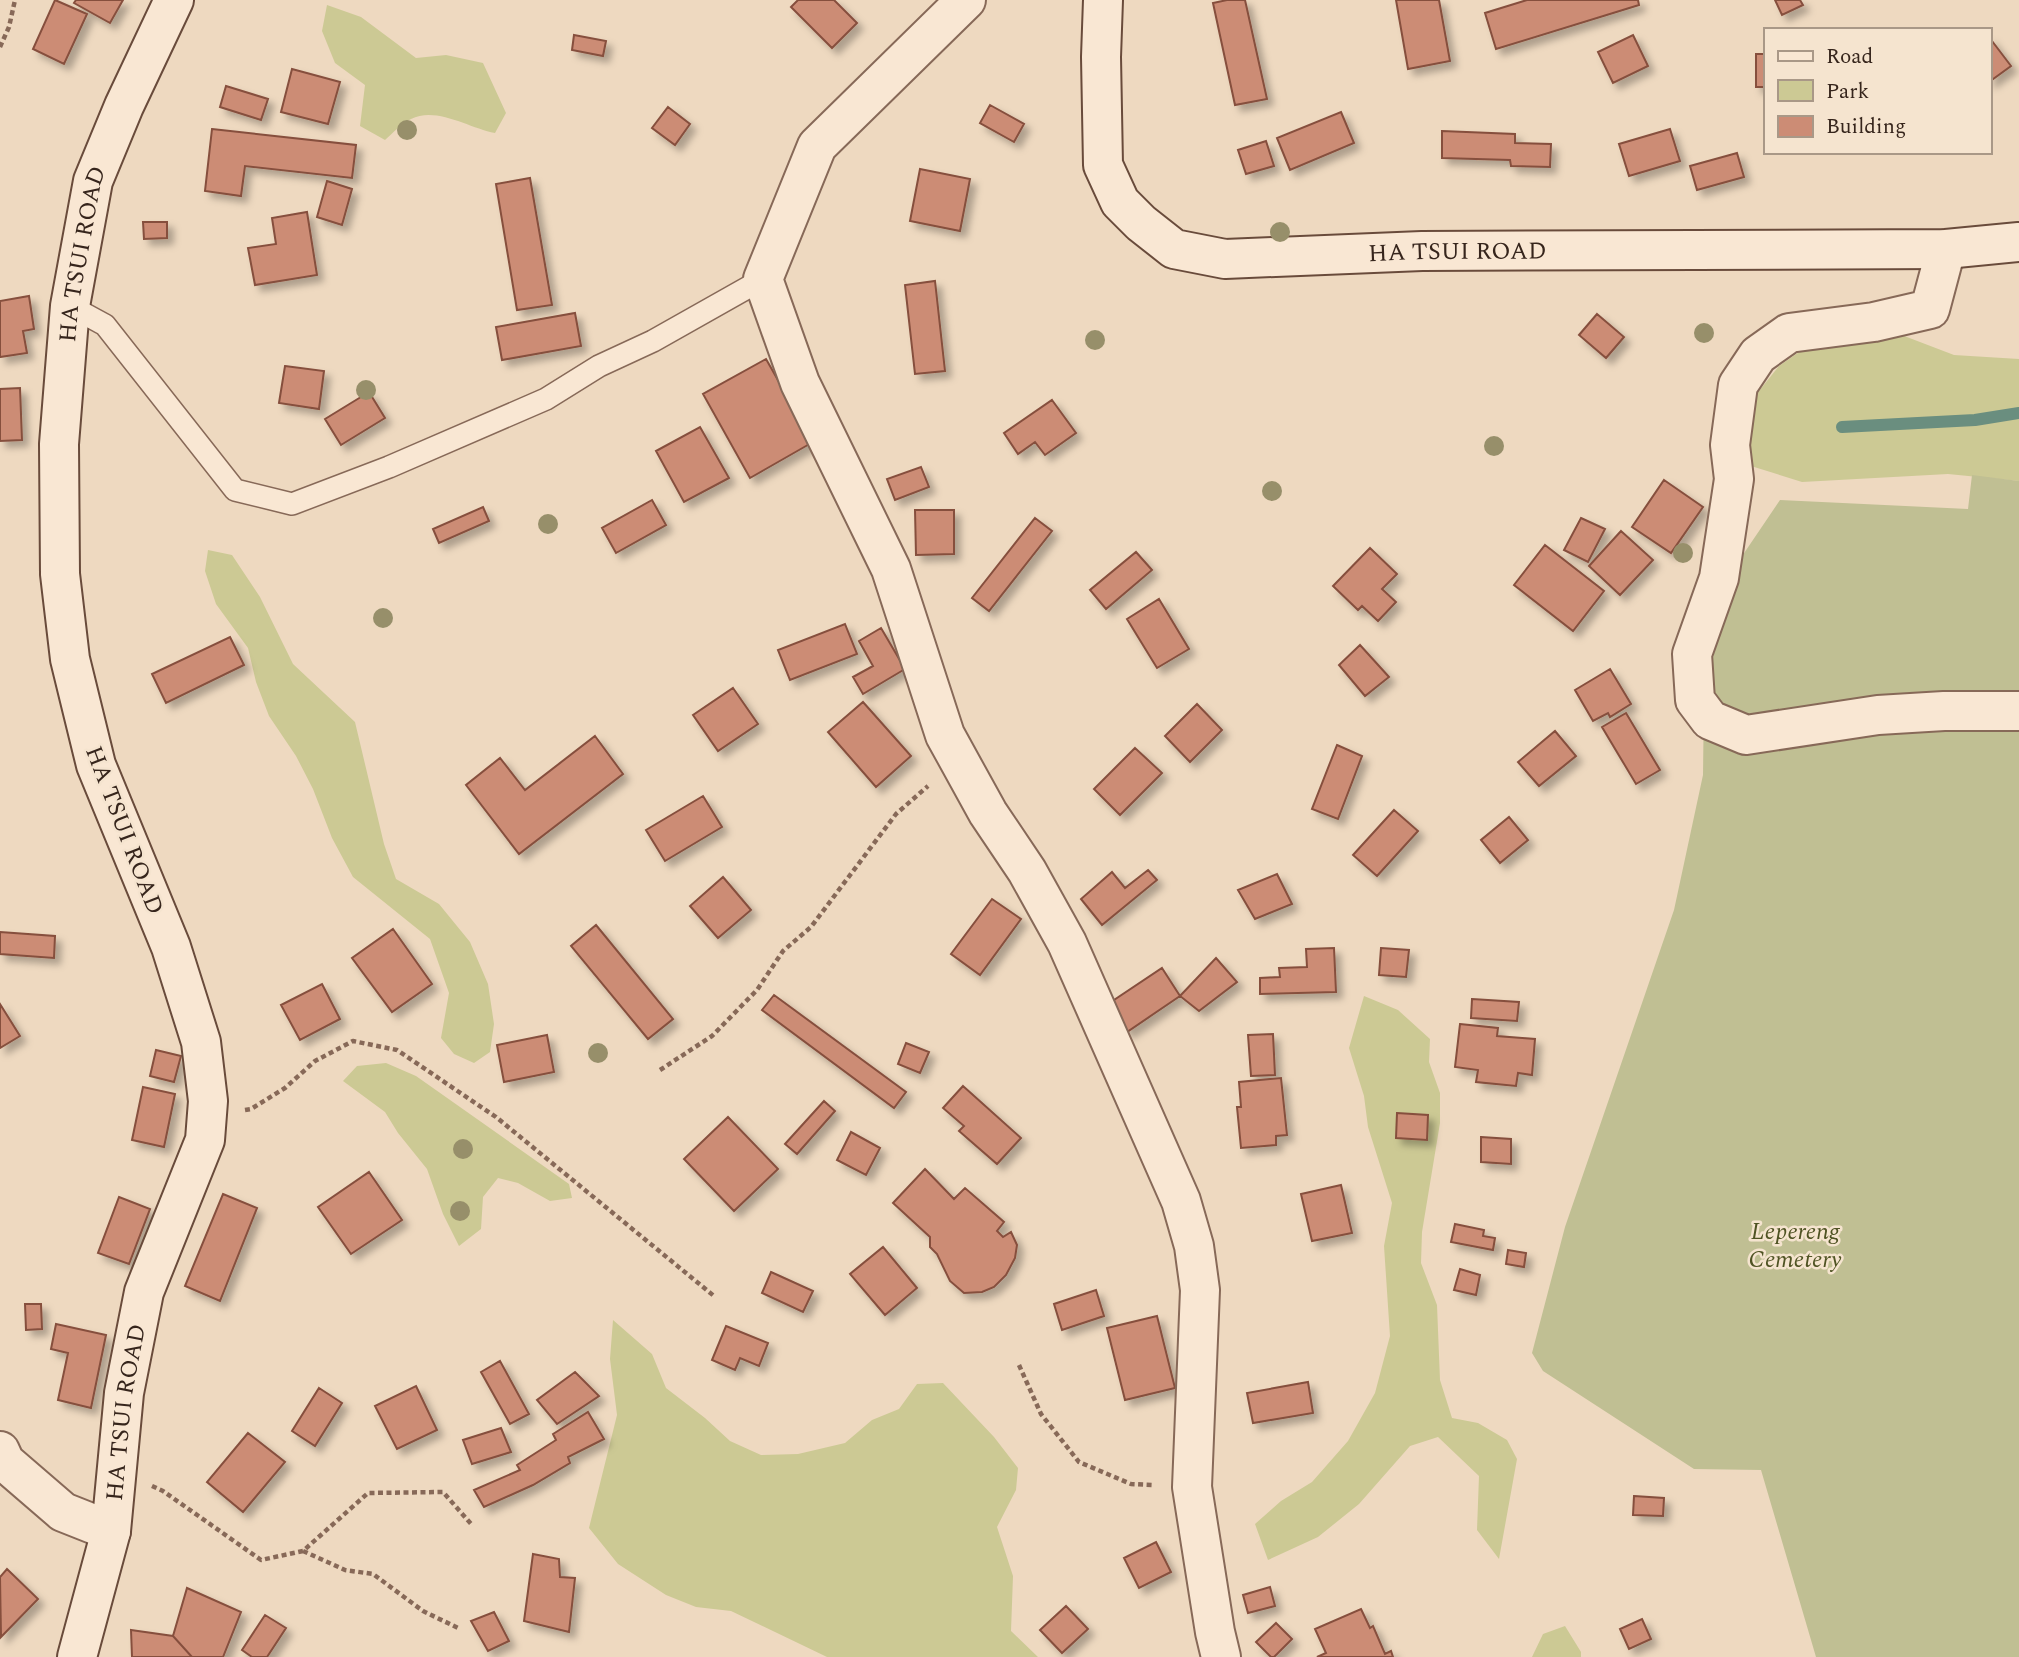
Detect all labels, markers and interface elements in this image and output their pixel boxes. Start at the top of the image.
legend [1764,28,1991,154]
text: Road [1826,41,1873,73]
text: Park [1826,76,1870,108]
text: Building [1826,111,1906,143]
street label: HA TSUI ROAD [50,161,116,344]
street label: HA TSUI ROAD [1368,234,1547,272]
street label: HA TSUI ROAD [75,741,173,920]
park label: Lepereng Cemetery [1749,1214,1842,1278]
street label: HA TSUI ROAD [97,1321,156,1503]

